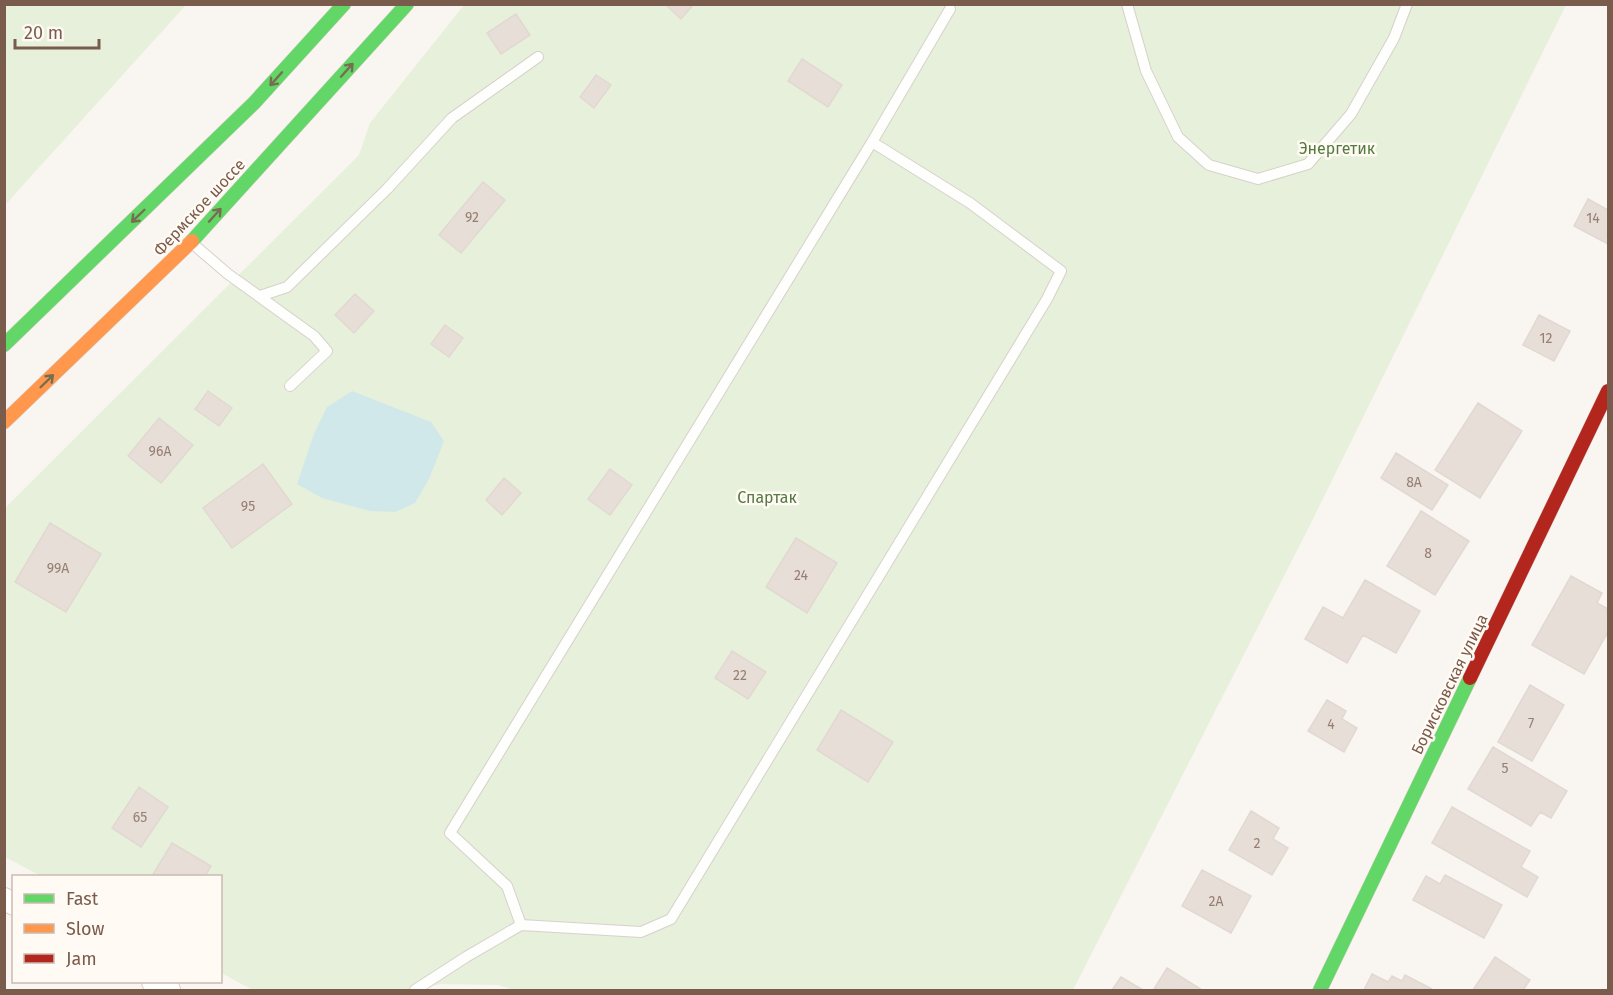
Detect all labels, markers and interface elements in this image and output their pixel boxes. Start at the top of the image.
scale bar [15,12,99,50]
text: 20 m [24,22,63,44]
one-way arrow [339,63,354,78]
one-way arrow [269,71,283,86]
park label: Энергетик [1299,139,1376,158]
street label: Фермское шоссе [150,155,249,260]
one-way arrow [208,208,222,223]
one-way arrow [130,209,145,223]
house number: 92 [465,209,479,226]
house number: 14 [1586,210,1600,227]
house number: 12 [1540,330,1553,347]
one-way arrow [39,374,54,388]
house number: 96А [149,443,171,460]
house number: 8А [1406,474,1422,491]
park label: Спартак [737,488,797,507]
house number: 95 [241,498,255,515]
house number: 8 [1424,545,1432,562]
house number: 99А [47,560,69,577]
house number: 24 [794,567,809,584]
street label: Борисковская улица [1407,611,1492,758]
house number: 22 [733,667,747,684]
house number: 7 [1528,715,1534,732]
house number: 4 [1327,716,1335,733]
house number: 5 [1501,760,1509,777]
house number: 65 [133,809,147,826]
house number: 2 [1254,835,1261,852]
legend [12,875,222,983]
text: Fast [66,888,99,910]
house number: 2А [1209,893,1223,910]
text: Slow [66,918,105,940]
text: Jam [66,948,97,970]

